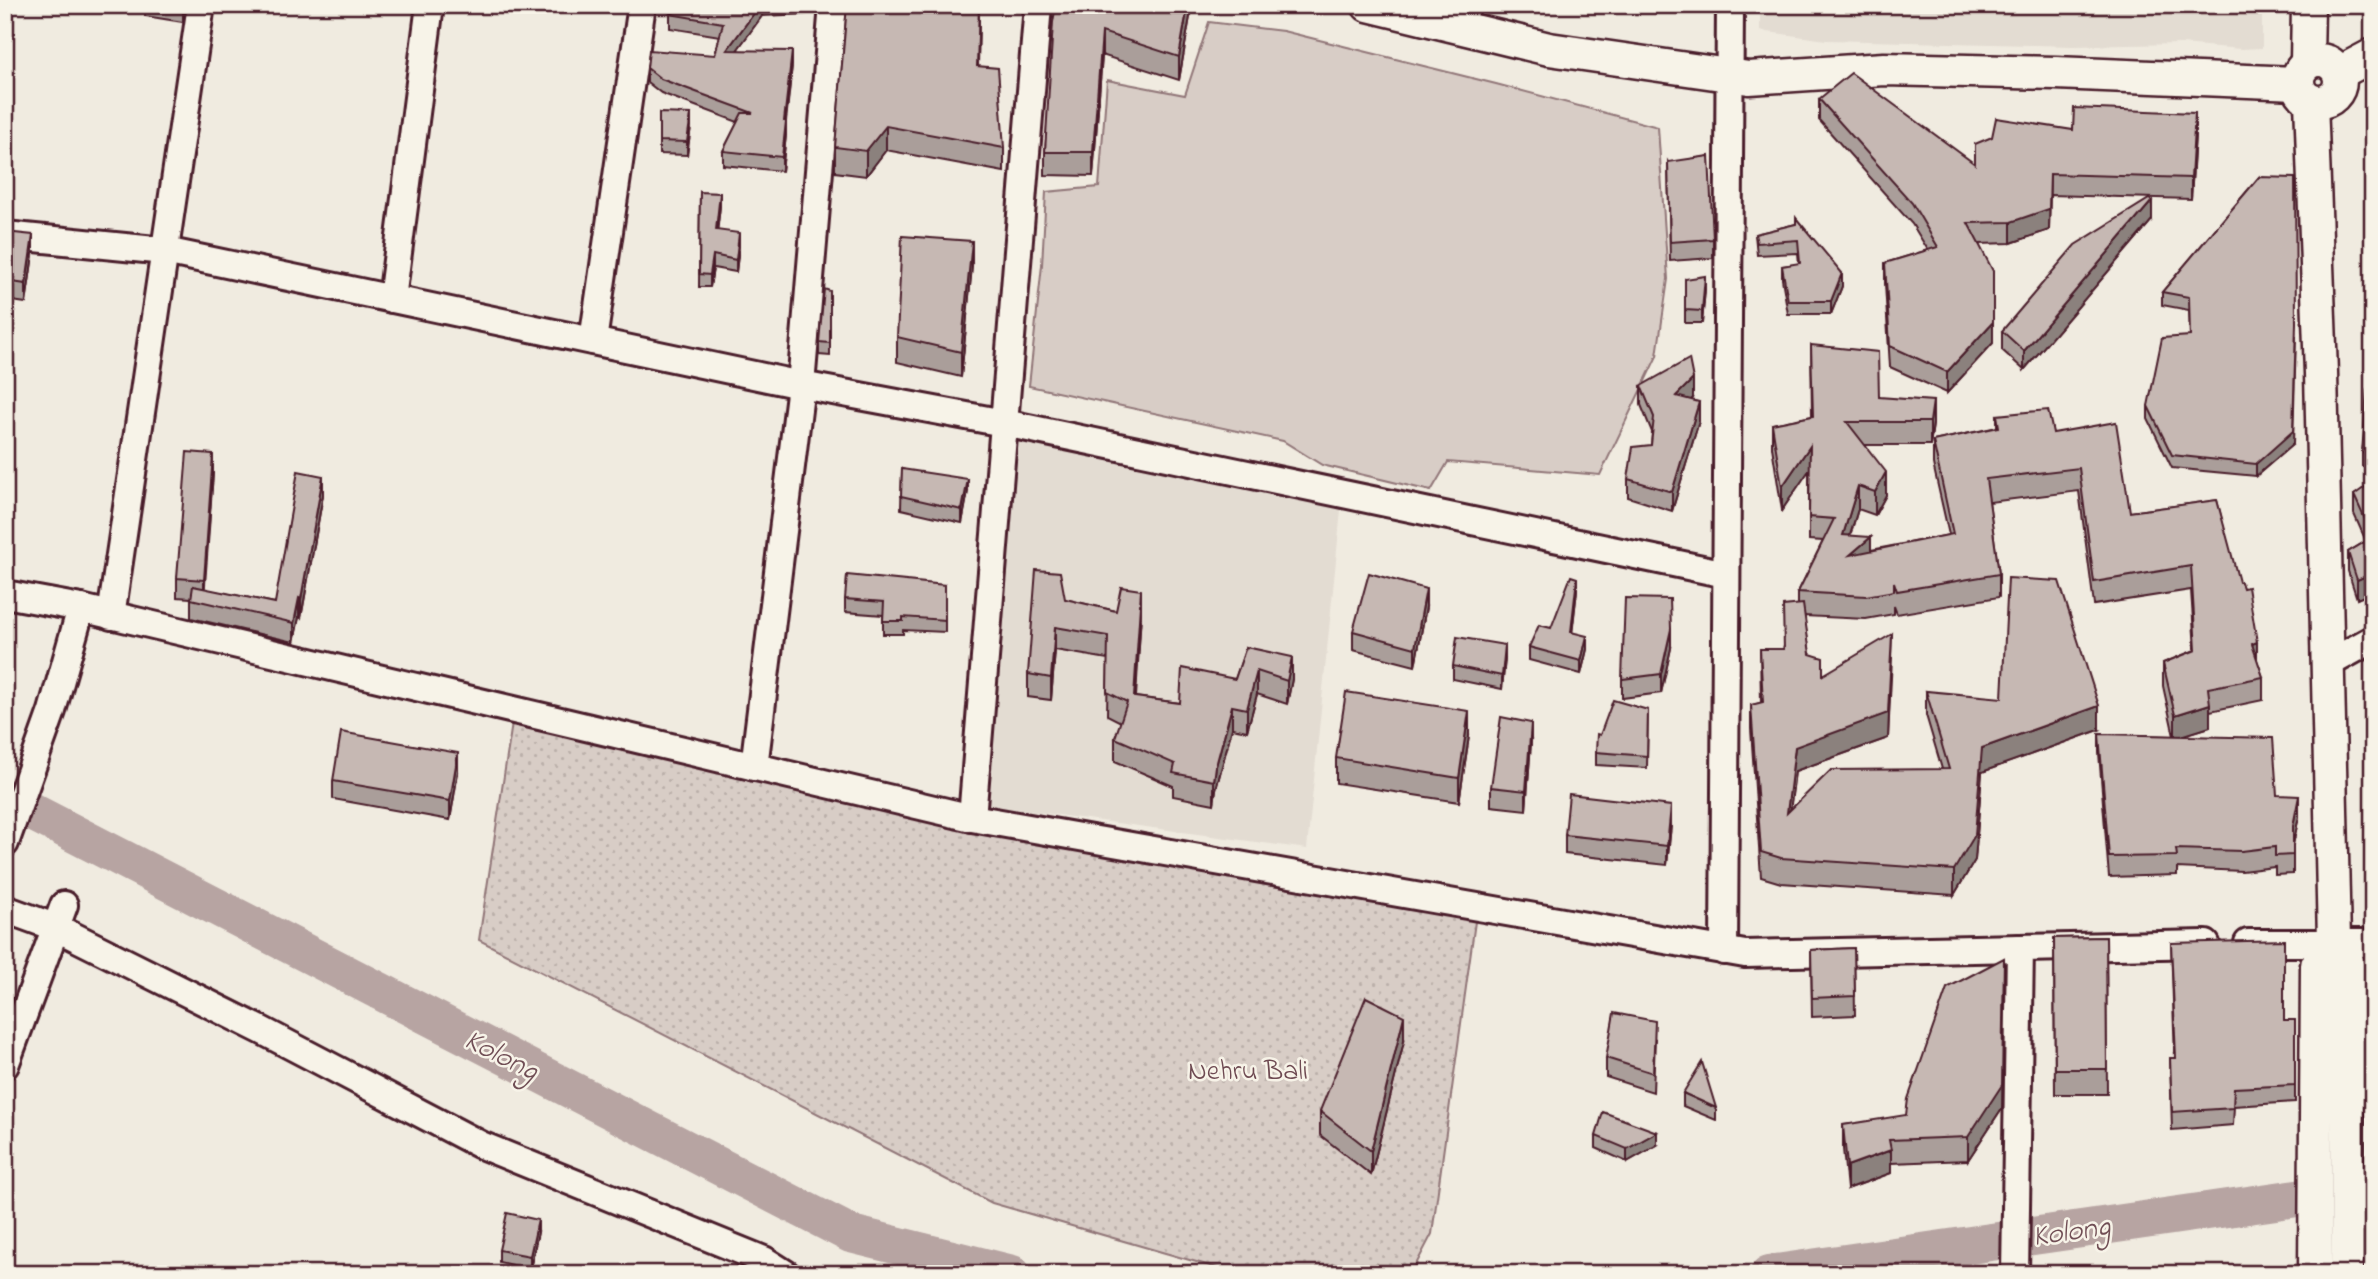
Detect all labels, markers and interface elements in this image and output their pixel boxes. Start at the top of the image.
water label: Kolong [456,1019,546,1094]
park label: Nehru Bali [1188,1052,1308,1093]
water label: Kolong [2030,1206,2114,1260]

